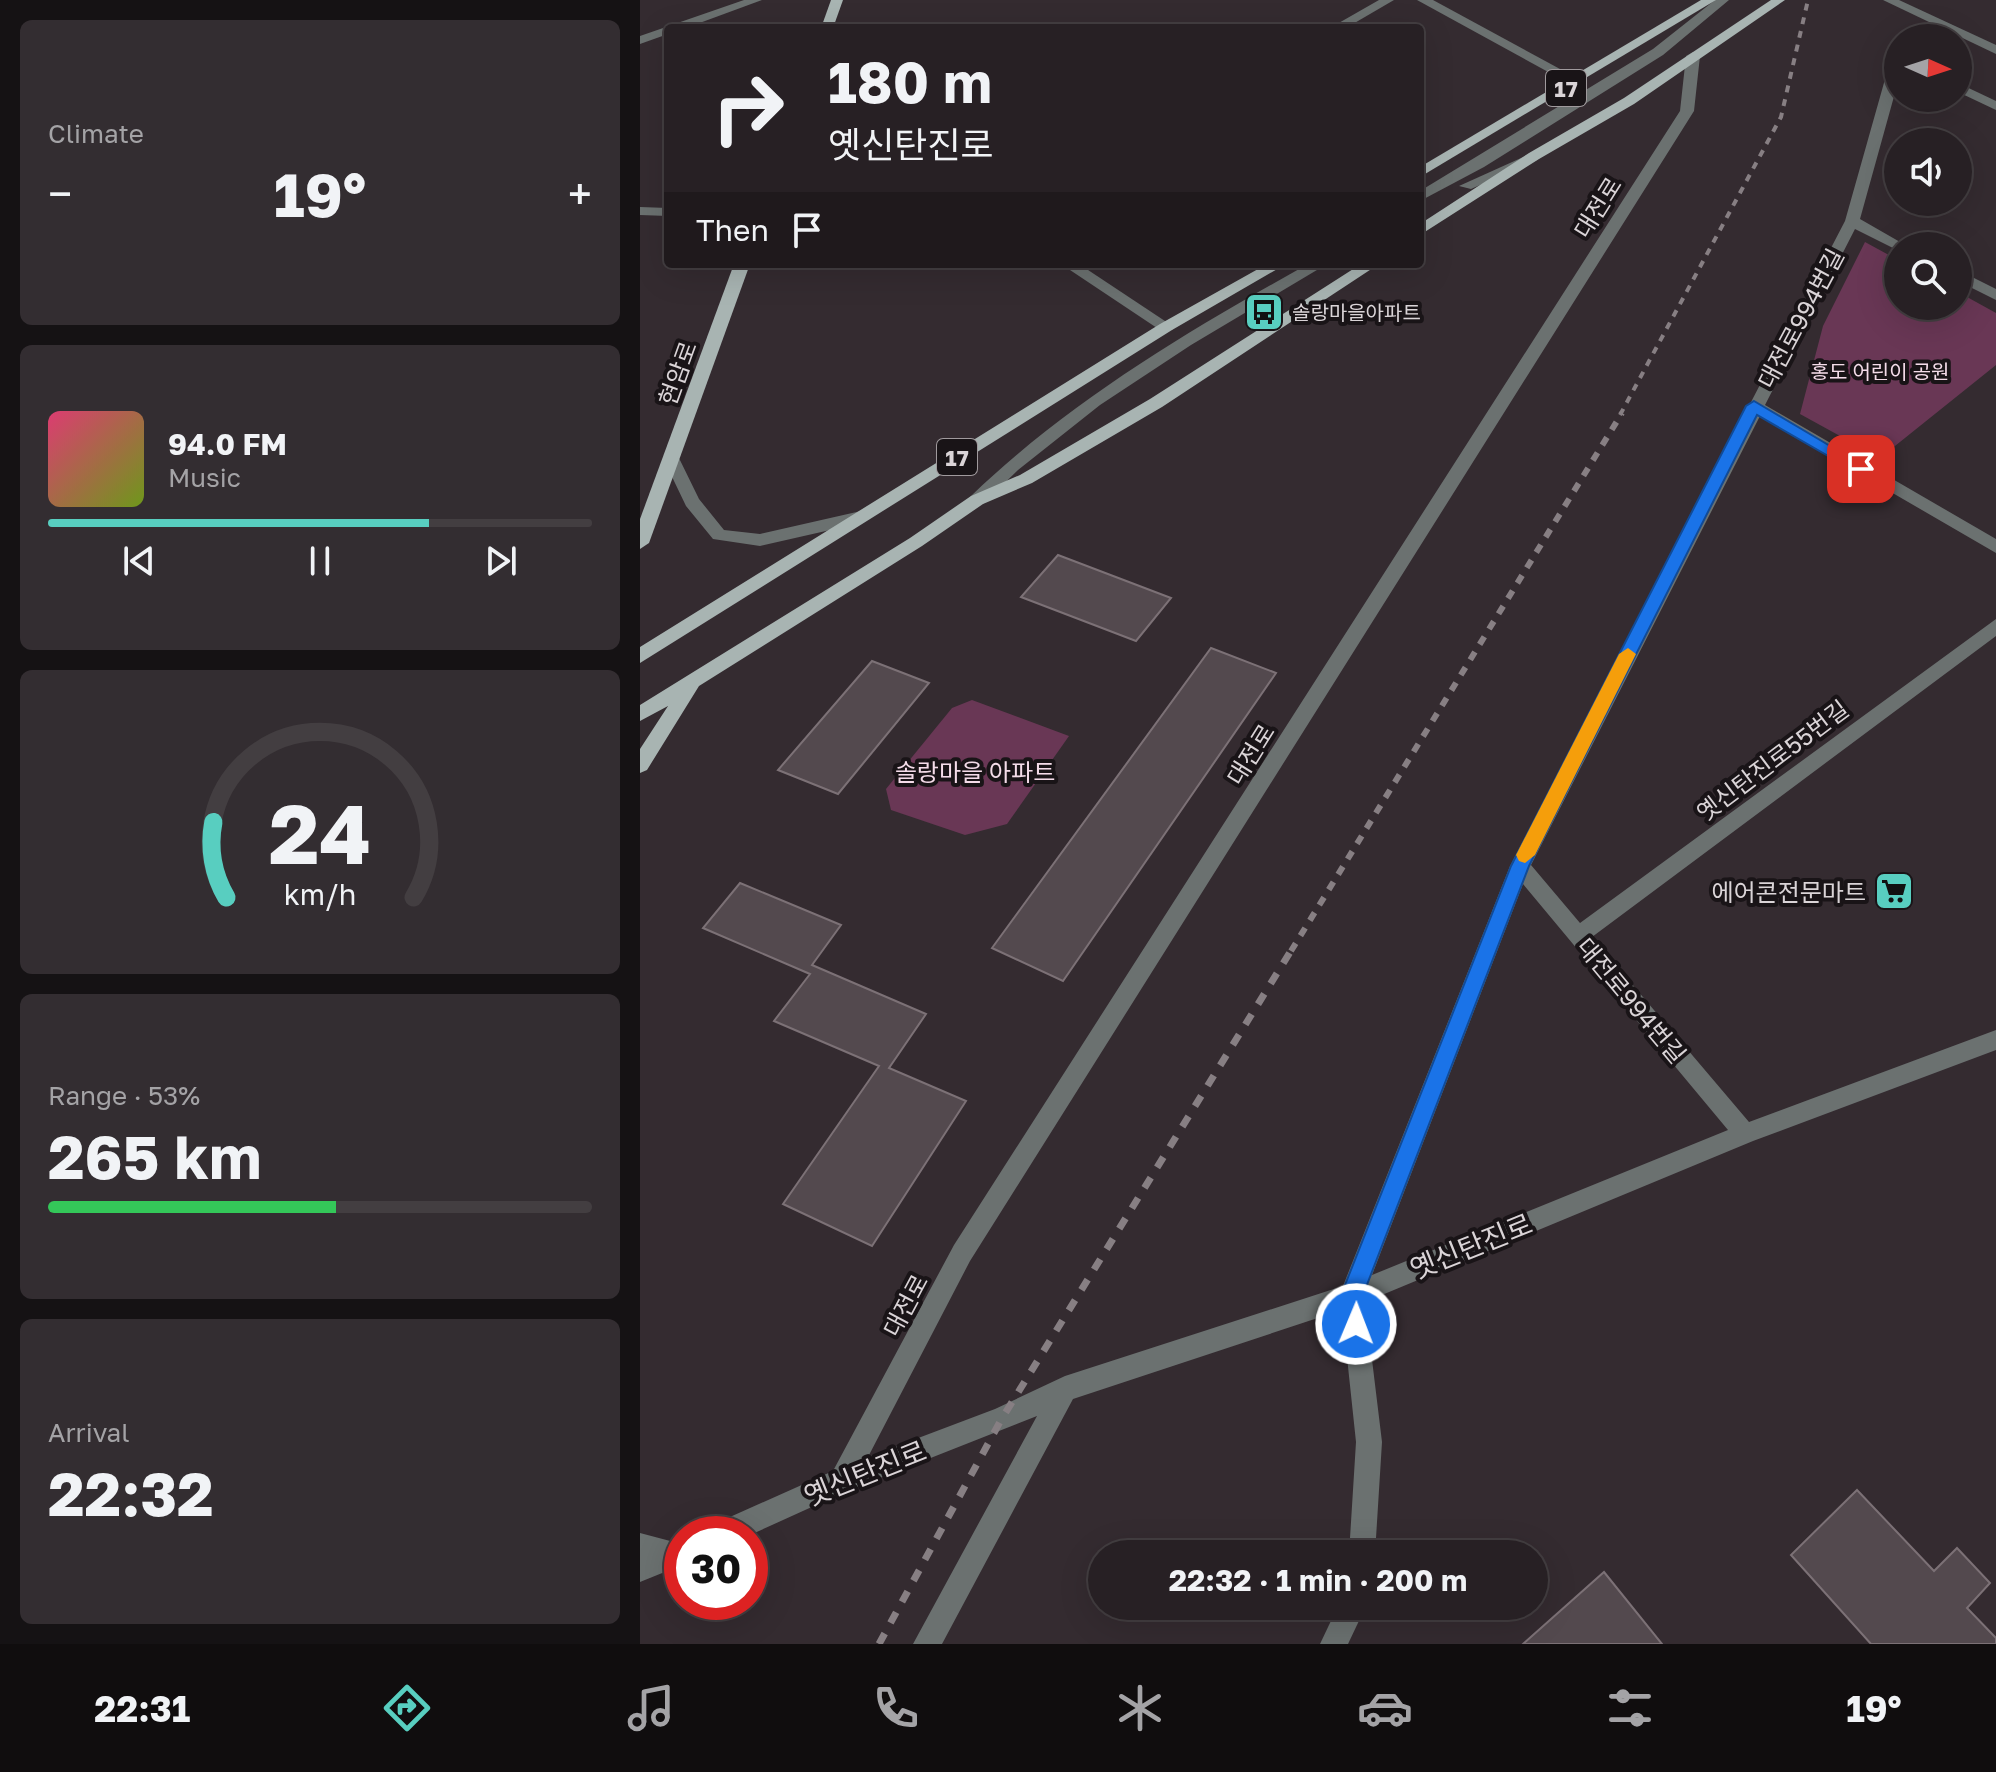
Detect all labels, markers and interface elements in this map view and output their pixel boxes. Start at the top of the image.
north arrow [1884,24,1972,112]
map controls [1884,24,1972,320]
text: 180 m [828,48,992,115]
icon: right [696,56,800,160]
road number: 17 [1546,70,1586,106]
text: Climate [48,118,144,149]
text: 옛신탄진로 [828,123,994,166]
button: sound [1884,128,1972,216]
text: 19° [274,158,366,230]
text: − [48,167,72,220]
text: + [568,167,592,220]
street label: 대전로 [1567,171,1627,243]
icon: arrive [785,208,829,252]
text: Then [696,212,769,248]
button: search [1884,232,1972,320]
street label: 대전로994번길 [1751,243,1849,393]
bus stop icon: 솔랑마을아파트 [1243,291,1285,333]
place label: 솔랑마을아파트 [1292,300,1421,324]
street label: 현암로 [652,337,702,409]
park label: 홍도 어린이 공원 [1811,359,1949,383]
text: 94.0 FM [168,426,287,462]
pin [1827,435,1895,503]
road number: 17 [937,439,977,475]
icon: arrive [1839,447,1883,491]
text: Music [168,462,241,493]
icon: previous [117,539,161,583]
icon: pause [298,539,342,583]
icon: next [479,539,523,583]
street label: 옛신탄진로55번길 [1690,694,1854,826]
street label: 대전로 [1220,718,1280,790]
park label: 솔랑마을 아파트 [895,757,1055,786]
text: 24 [269,782,371,882]
supermarket icon: 에어콘전문마트 [1873,870,1915,912]
text: km/h [284,877,356,911]
place label: 에어콘전문마트 [1711,877,1866,906]
street label: 대전로994번길 [1571,932,1693,1068]
text: Range · 53% [48,1080,200,1111]
text: 265 km [48,1120,262,1192]
street label: 옛신탄진로 [1405,1207,1537,1285]
street label: 대전로 [877,1269,933,1341]
position arrow [1314,1282,1398,1366]
text: Arrival [48,1417,129,1448]
street label: 옛신탄진로 [799,1434,931,1512]
text: 22:32 [48,1457,214,1529]
speed limit sign: 30 [664,1516,768,1620]
text: 22:32 · 1 min · 200 m [1169,1562,1467,1598]
icon: directions [379,1680,435,1736]
icon: music [623,1680,679,1736]
icon: phone [868,1680,924,1736]
icon: climate [1112,1680,1168,1736]
icon: car [1357,1680,1413,1736]
icon: filters [1602,1680,1658,1736]
text: 22:31 [94,1687,190,1730]
text: 19° [1846,1687,1902,1730]

